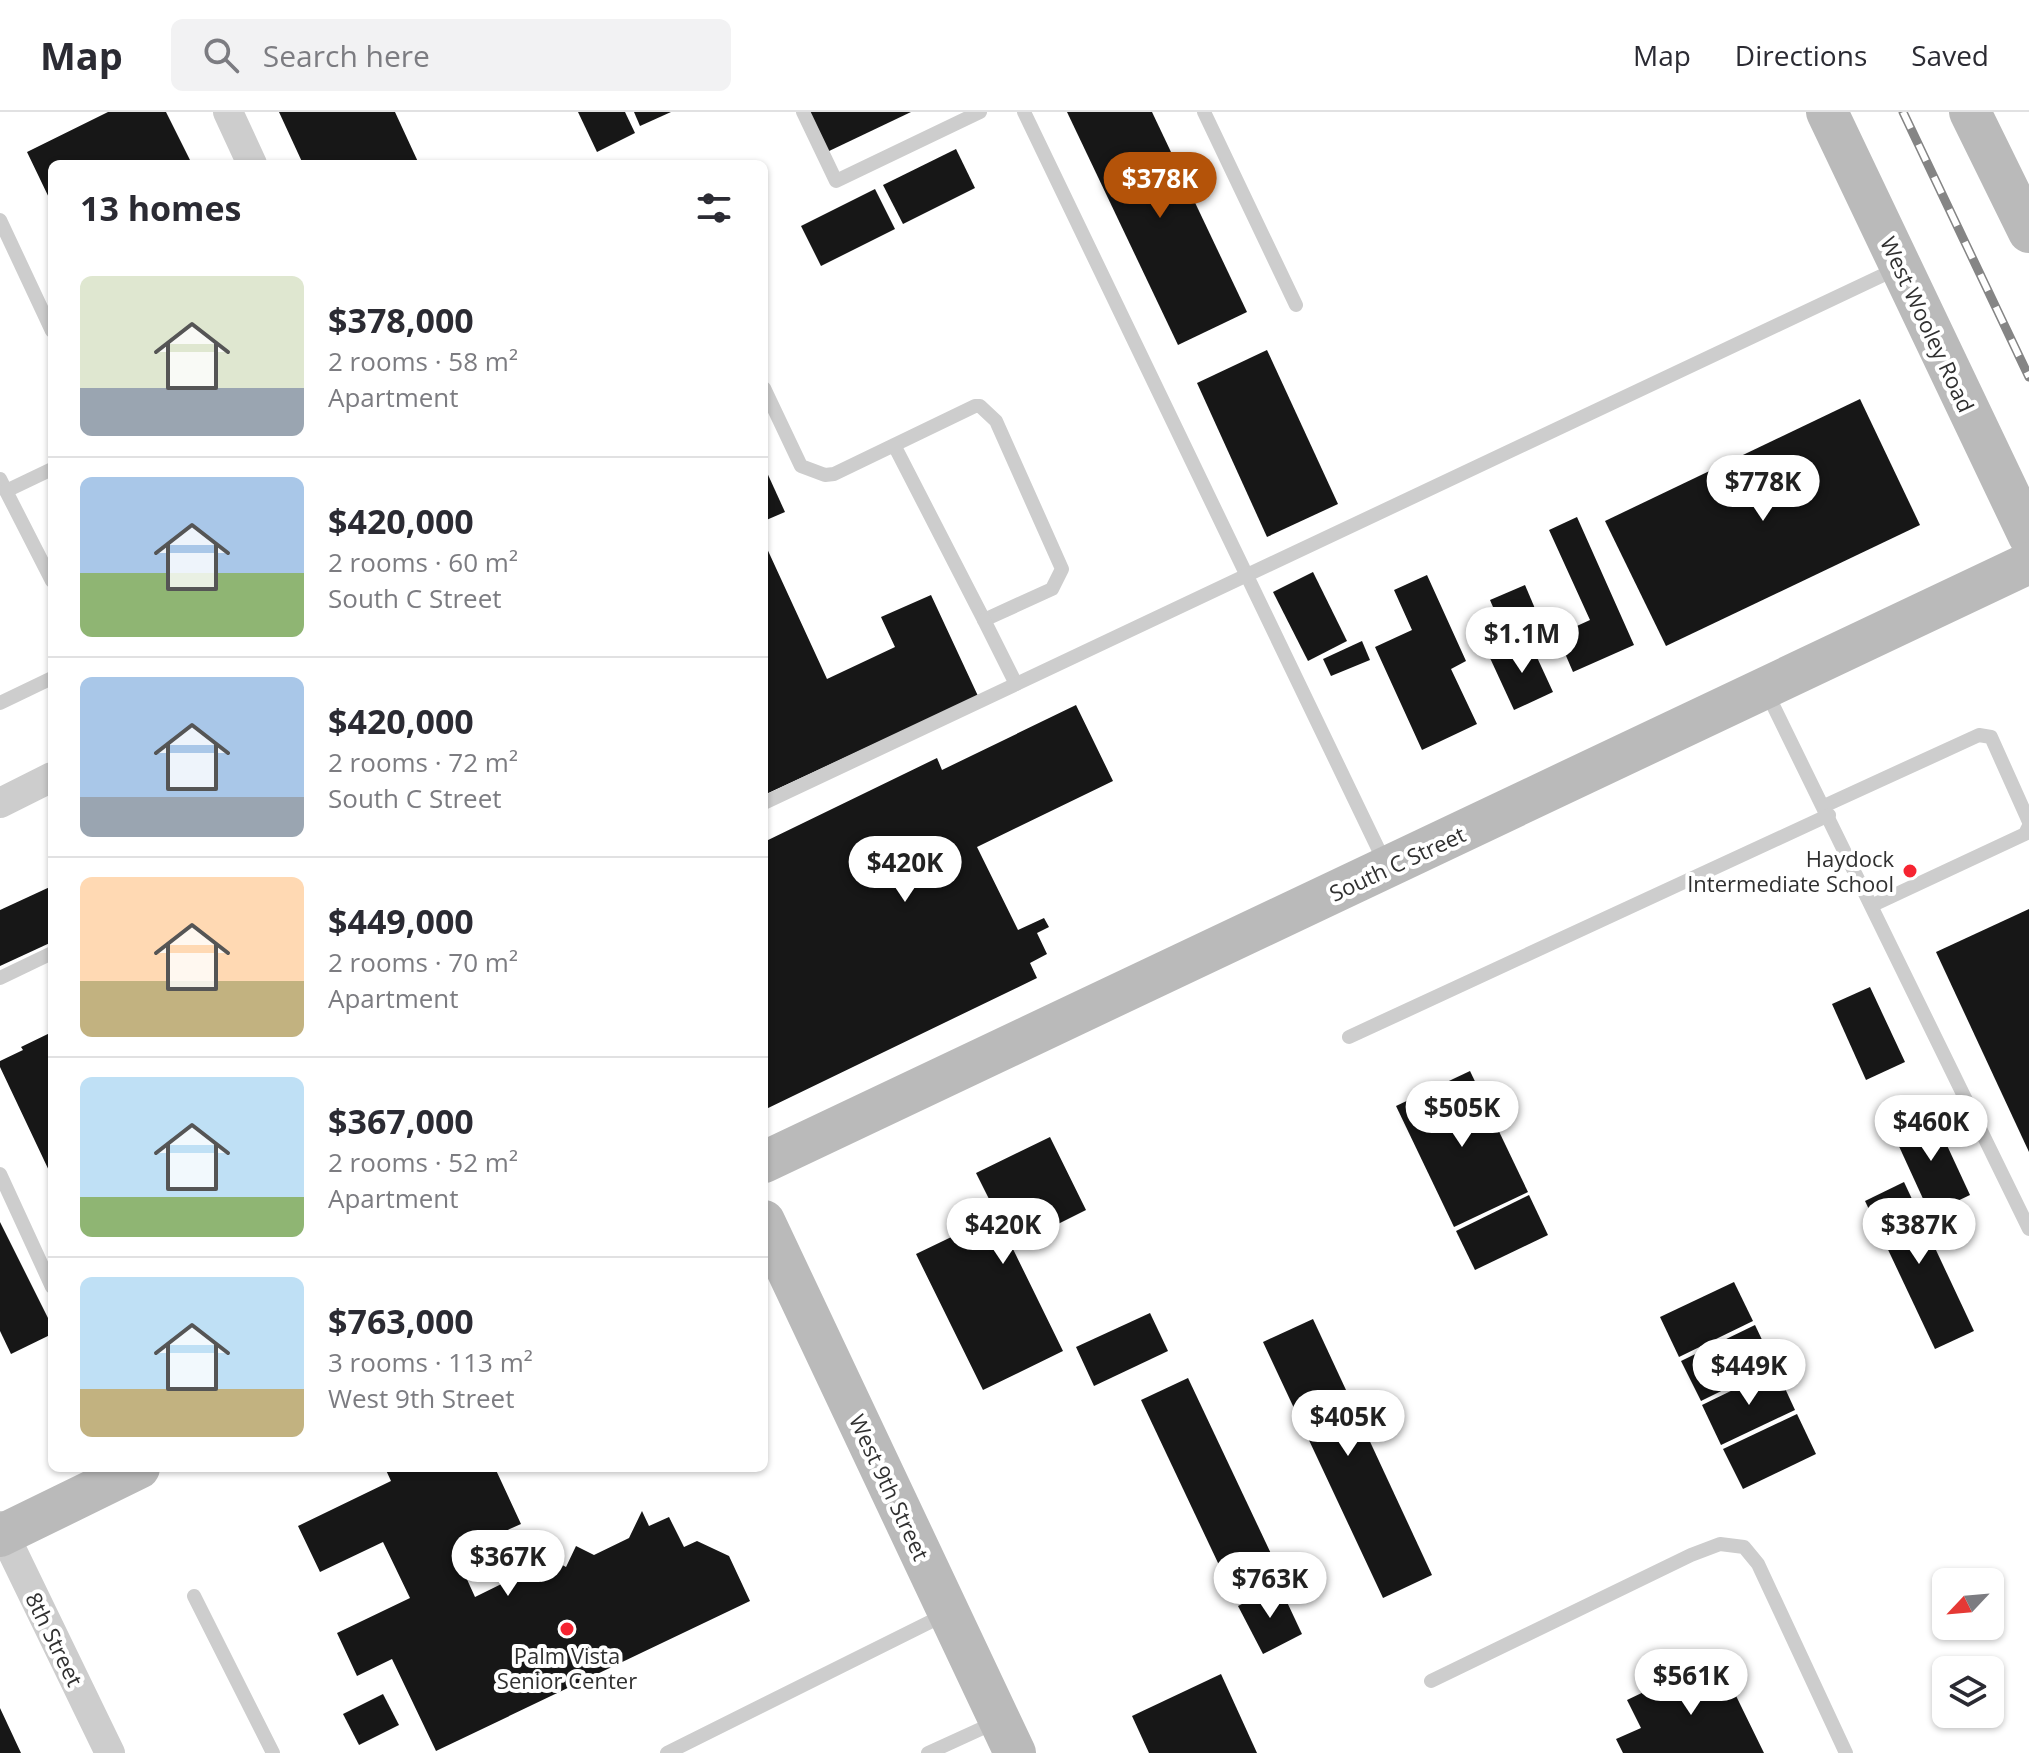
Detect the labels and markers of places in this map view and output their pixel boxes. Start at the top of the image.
pin: $378K [1104,152,1216,220]
pin: $778K [1707,455,1819,523]
pin: $1.1M [1466,607,1578,675]
pin: $420K [849,836,961,904]
place label: Haydock Intermediate School [1687,843,1894,898]
marker: Haydock Intermediate School [1901,862,1919,880]
pin: $505K [1406,1081,1518,1149]
pin: $460K [1875,1095,1987,1163]
pin: $420K [947,1198,1059,1266]
pin: $387K [1863,1198,1975,1266]
pin: $449K [1693,1339,1805,1407]
pin: $405K [1292,1390,1404,1458]
pin: $367K [452,1530,564,1598]
pin: $763K [1214,1552,1326,1620]
marker: Palm Vista Senior Center [558,1620,576,1638]
place label: Palm Vista Senior Center [497,1640,637,1695]
pin: $561K [1635,1649,1747,1717]

